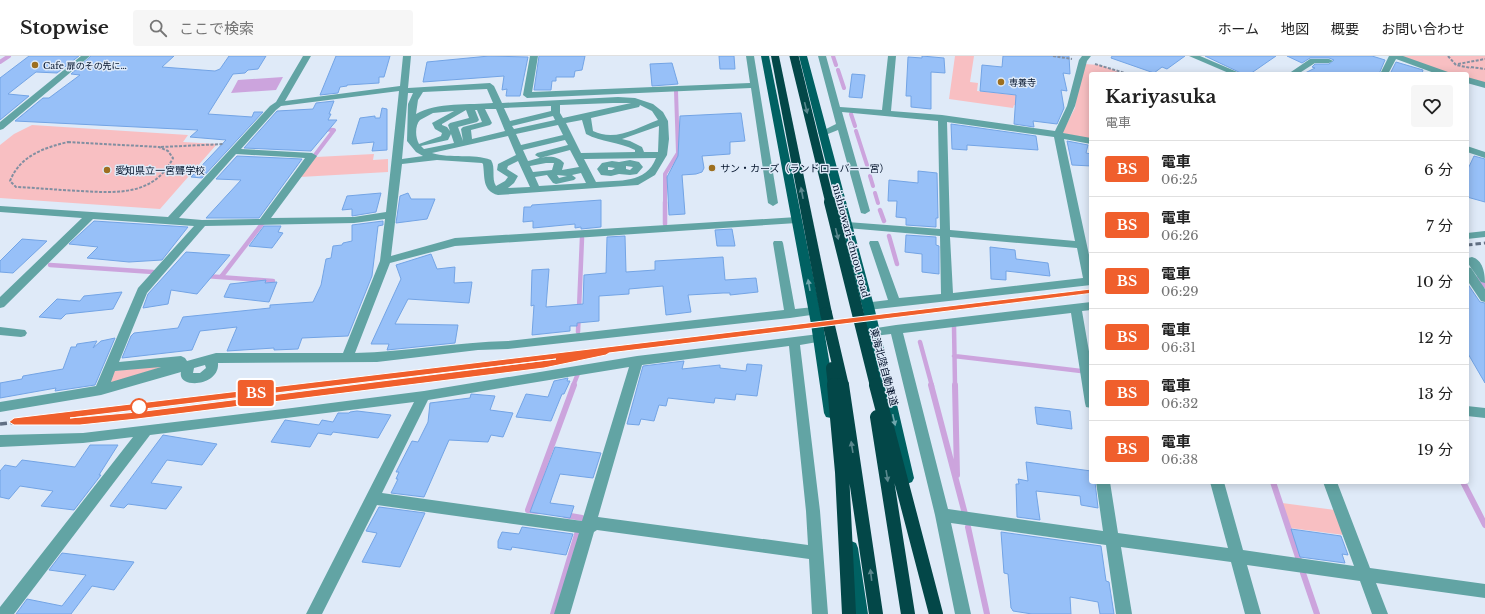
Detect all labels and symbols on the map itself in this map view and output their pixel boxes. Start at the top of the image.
marker: Cafe 扉のその先に… [30,60,40,70]
place label: Cafe 扉のその先に… [43,60,127,71]
marker: 専養寺 [996,77,1006,87]
place label: 専養寺 [1009,77,1036,88]
one-way arrow [804,101,810,114]
place label: サン・カーズ（ランドローバー一宮） [720,162,889,175]
marker: サン・カーズ（ランドローバー一宮） [707,163,717,173]
place label: 愛知県立一宮聾学校 [115,164,205,177]
marker: 愛知県立一宮聾学校 [102,165,112,175]
street label: nishiowari-chuou road [830,183,872,299]
one-way arrow [798,187,804,199]
one-way arrow [834,228,840,240]
one-way arrow [806,279,812,291]
street label: 東海北陸自動車道 [867,327,901,407]
line badge: BS [238,380,274,406]
unlabelled marker [130,398,148,416]
one-way arrow [892,413,898,426]
one-way arrow [849,441,855,453]
one-way arrow [884,470,890,482]
one-way arrow [868,569,874,581]

